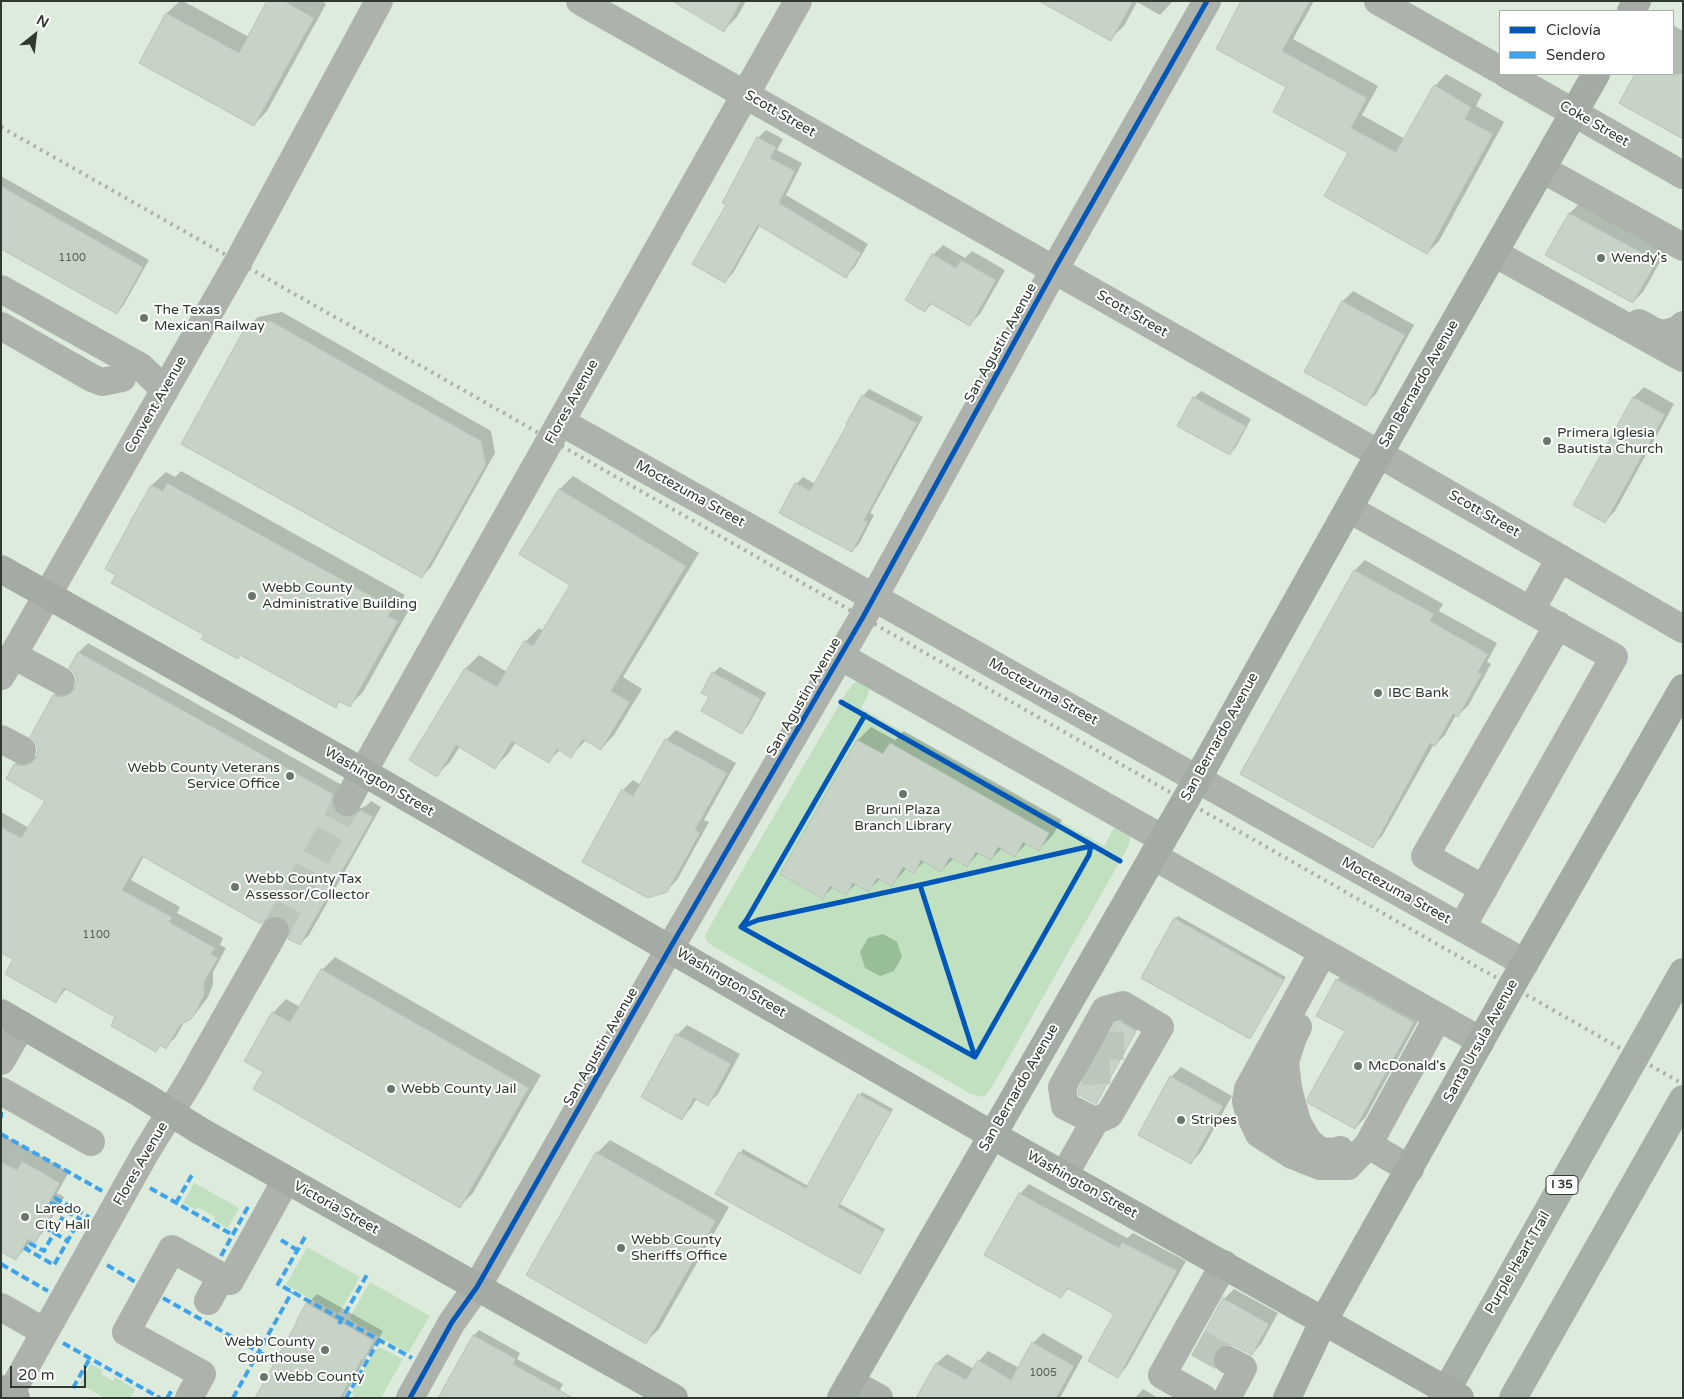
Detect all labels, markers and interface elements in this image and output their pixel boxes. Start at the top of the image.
north arrow [10,10,60,60]
legend [1499,10,1674,75]
text: N [33,11,52,32]
text: Ciclovía [1546,21,1601,39]
text: Sendero [1546,46,1605,64]
street label: Scott Street [742,87,818,141]
street label: Coke Street [1556,97,1632,151]
place label: Wendy's [1611,250,1667,266]
house number: 1100 [58,251,86,265]
marker: Wendy's [1595,252,1607,264]
street label: San Agustin Avenue [961,280,1041,406]
street label: Scott Street [1094,287,1170,341]
place label: The Texas Mexican Railway [154,302,265,334]
marker: The Texas Mexican Railway [138,312,150,324]
street label: San Bernardo Avenue [1376,317,1462,451]
street label: Convent Avenue [121,354,191,456]
street label: Flores Avenue [542,357,602,447]
place label: Primera Iglesia Bautista Church [1557,425,1663,458]
marker: Primera Iglesia Bautista Church [1541,435,1553,447]
street label: Moctezuma Street [632,457,748,531]
street label: Scott Street [1446,487,1522,541]
place label: Webb County Administrative Building [262,580,417,612]
marker: Webb County Administrative Building [246,590,258,602]
street label: San Agustin Avenue [763,635,845,759]
street label: Moctezuma Street [985,655,1101,729]
street label: San Bernardo Avenue [1178,670,1262,804]
place label: IBC Bank [1388,685,1449,701]
marker: IBC Bank [1372,687,1384,699]
street label: Washington Street [321,744,437,820]
place label: Webb County Veterans Service Office [127,760,280,792]
marker: Webb County Veterans Service Office [284,770,296,782]
marker: Bruni Plaza Branch Library [897,788,909,800]
place label: Bruni Plaza Branch Library [854,802,952,834]
street label: Moctezuma Street [1338,854,1454,928]
place label: Webb County Tax Assessor/Collector [245,871,370,904]
marker: Webb County Tax Assessor/Collector [229,881,241,893]
house number: 1100 [82,928,110,942]
street label: Washington Street [673,945,789,1021]
street label: Santa Ursula Avenue [1440,977,1522,1105]
street label: San Agustin Avenue [560,985,642,1109]
street label: San Bernardo Avenue [976,1021,1062,1155]
place label: McDonald's [1368,1058,1446,1074]
marker: McDonald's [1352,1060,1364,1072]
place label: Webb County Jail [401,1081,516,1097]
marker: Webb County Jail [385,1083,397,1095]
place label: Stripes [1191,1112,1237,1128]
marker: Stripes [1175,1114,1187,1126]
street label: Flores Avenue [110,1119,172,1209]
street label: Washington Street [1024,1148,1140,1222]
road number: I 35 [1546,1176,1578,1194]
street label: Victoria Street [291,1178,381,1238]
place label: Laredo City Hall [35,1201,90,1234]
street label: Purple Heart Trail [1482,1209,1554,1317]
marker: Laredo City Hall [19,1211,31,1223]
place label: Webb County Sheriffs Office [631,1232,727,1264]
marker: Webb County Sheriffs Office [615,1242,627,1254]
place label: Webb County Courthouse [225,1334,315,1366]
marker: Webb County Courthouse [319,1344,331,1356]
scale bar [12,1356,89,1388]
text: 20 m [18,1366,55,1384]
house number: 1005 [1029,1366,1057,1380]
place label: Webb County [274,1369,364,1385]
marker: Webb County [258,1371,270,1383]

